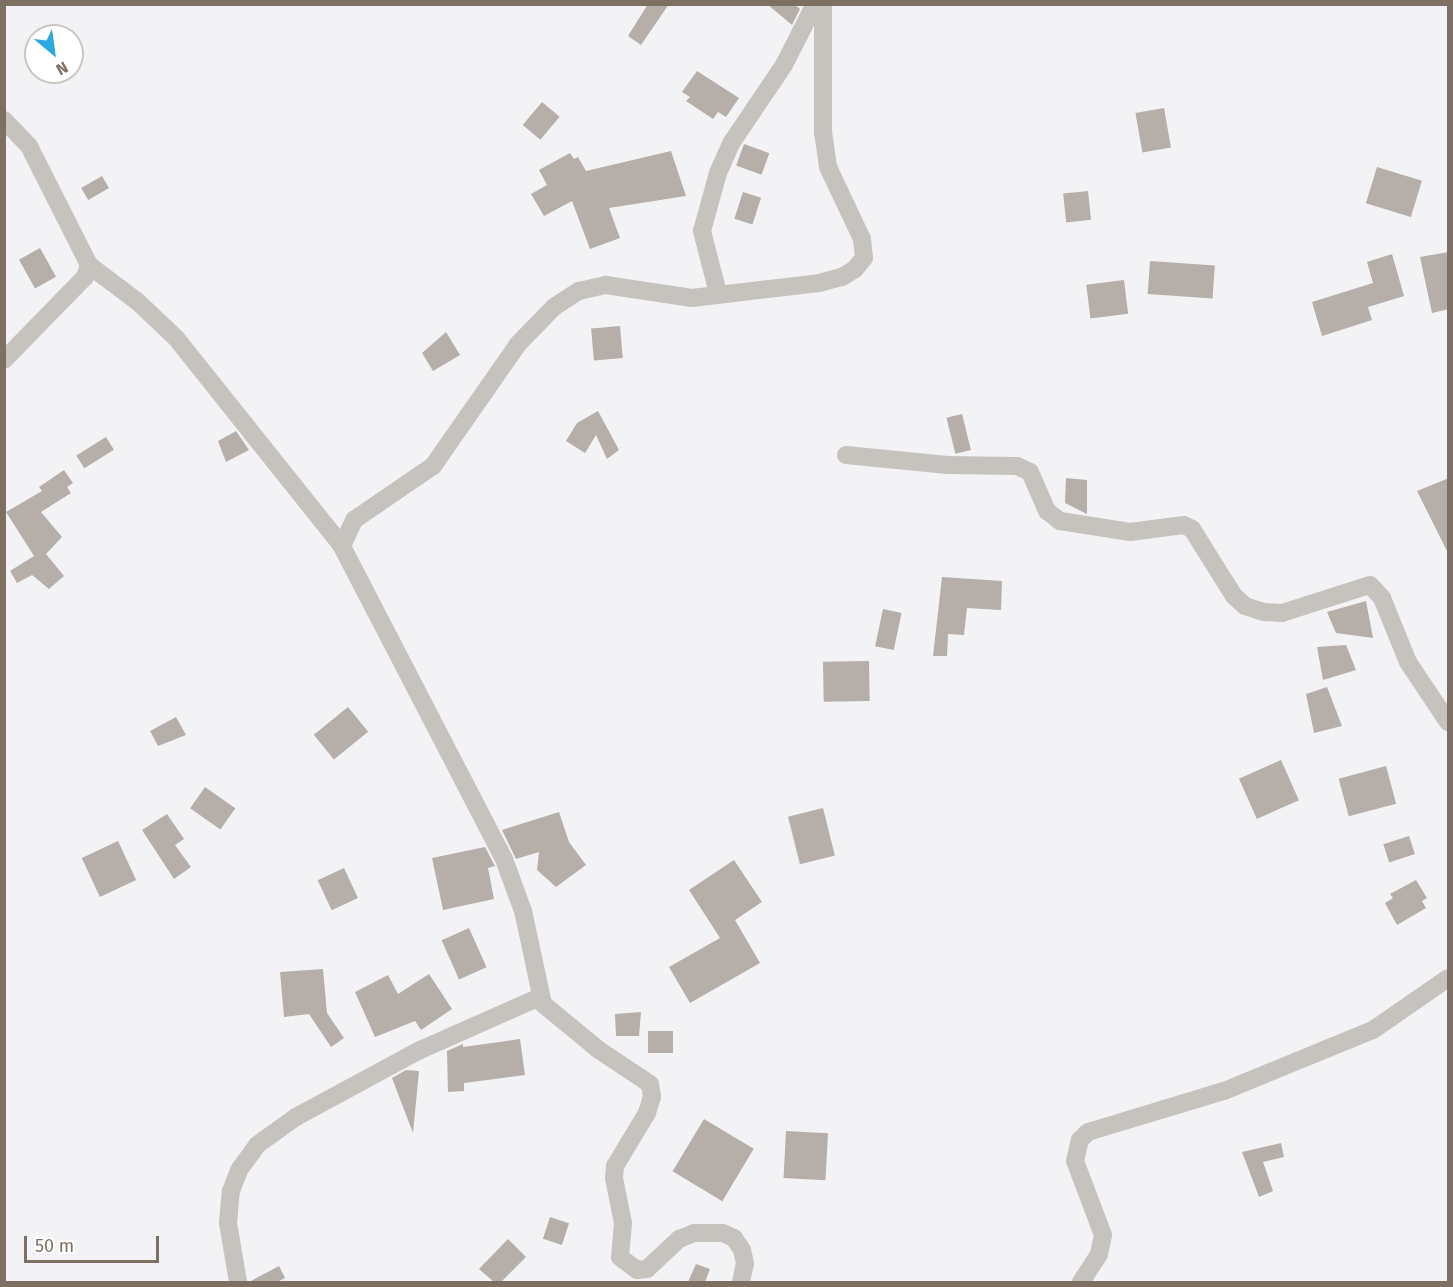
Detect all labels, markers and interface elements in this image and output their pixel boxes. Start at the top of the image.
north arrow [24,24,84,84]
text: N [53,58,71,79]
scale bar [27,1224,162,1262]
text: 50 m [35,1235,74,1257]

